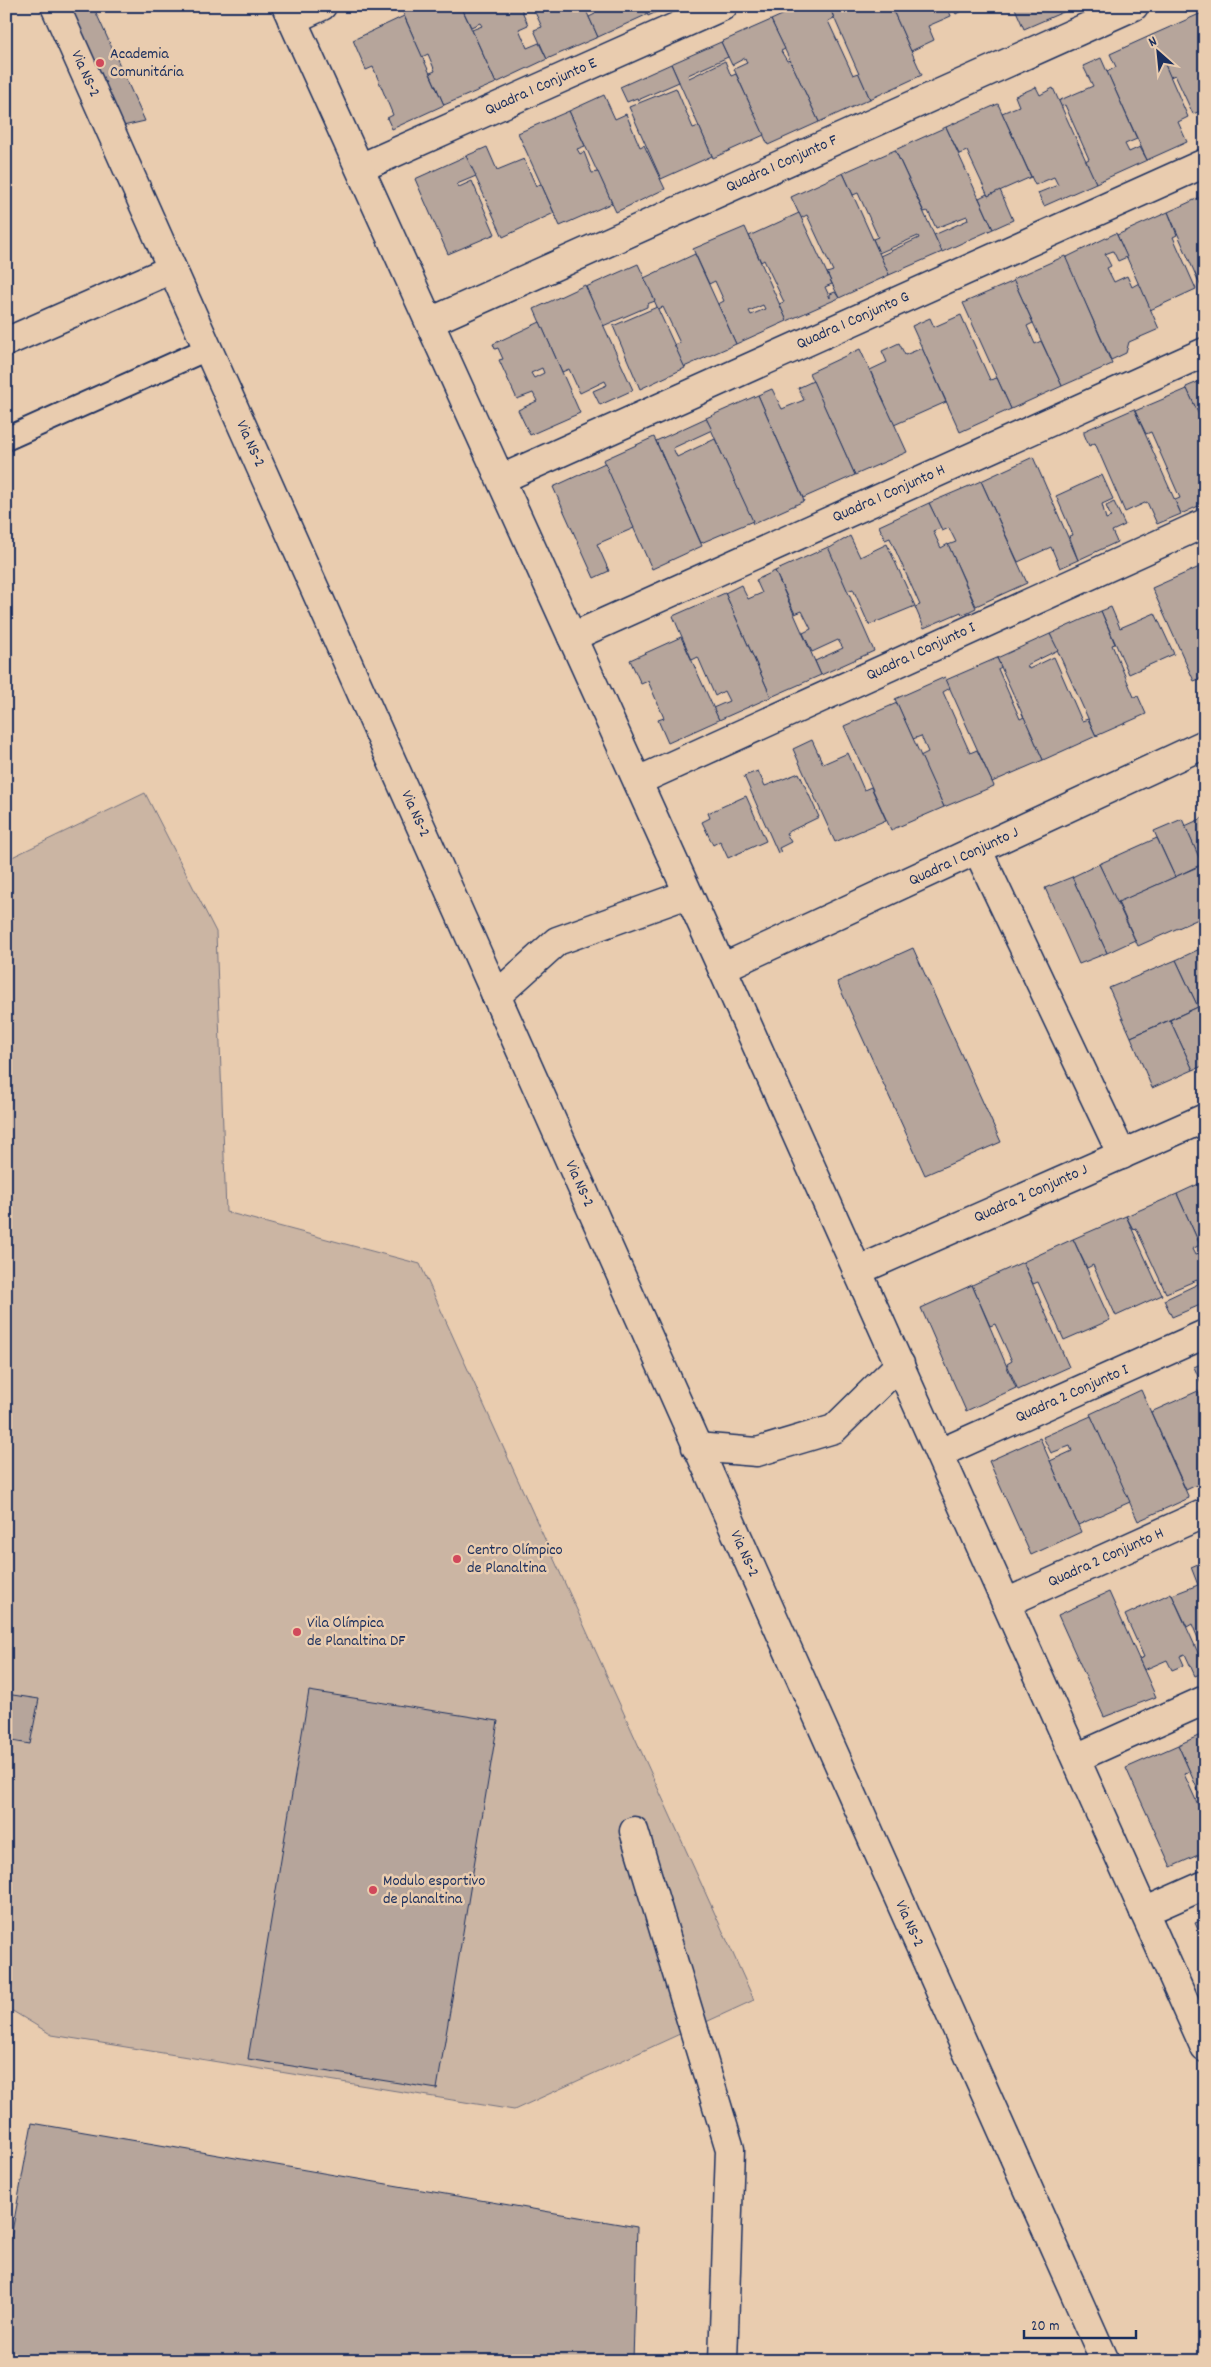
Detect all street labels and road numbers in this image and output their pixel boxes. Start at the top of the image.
street label: Via NS-2 [64,47,106,101]
street label: Quadra 1 Conjunto E [481,52,601,122]
street label: Quadra 1 Conjunto F [722,129,842,199]
street label: Quadra 1 Conjunto G [793,286,913,356]
street label: Via NS-2 [229,417,271,471]
street label: Quadra 1 Conjunto H [829,459,949,529]
street label: Quadra 1 Conjunto I [863,617,979,687]
street label: Via NS-2 [394,787,436,841]
street label: Quadra 1 Conjunto J [905,821,1023,893]
street label: Via NS-2 [558,1157,600,1211]
street label: Quadra 2 Conjunto J [970,1159,1092,1229]
street label: Quadra 2 Conjunto I [1012,1359,1132,1429]
street label: Quadra 2 Conjunto H [1044,1522,1168,1594]
street label: Via NS-2 [723,1527,765,1581]
street label: Via NS-2 [888,1897,930,1951]

